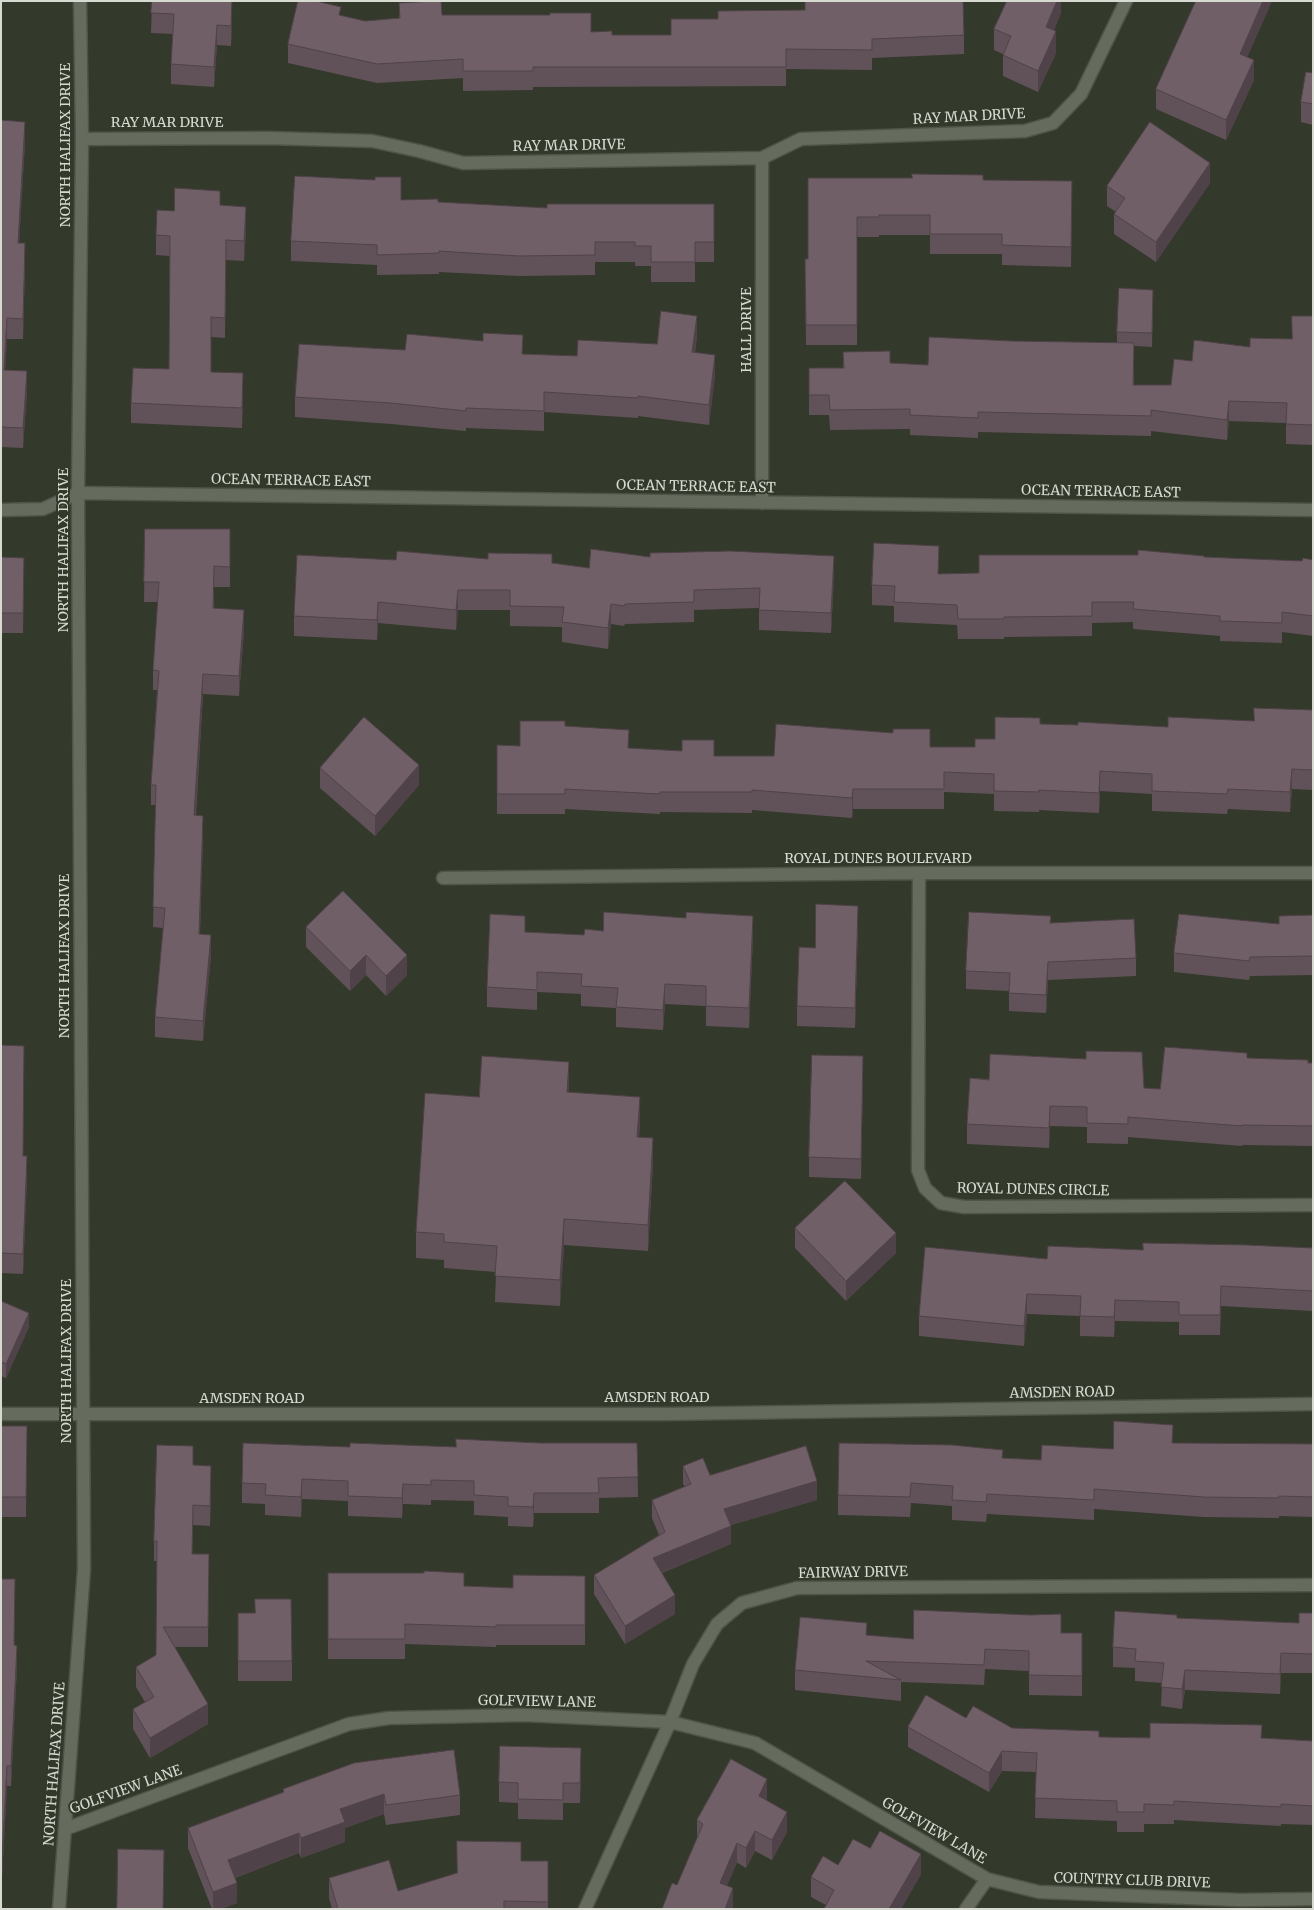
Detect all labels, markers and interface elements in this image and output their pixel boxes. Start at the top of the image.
street label: NORTH HALIFAX DRIVE [58,63,74,227]
street label: RAY MAR DRIVE [912,106,1026,128]
street label: RAY MAR DRIVE [111,115,223,131]
street label: RAY MAR DRIVE [513,137,625,155]
street label: HALL DRIVE [739,287,755,373]
street label: NORTH HALIFAX DRIVE [56,468,72,632]
street label: OCEAN TERRACE EAST [211,471,371,491]
street label: OCEAN TERRACE EAST [616,477,776,497]
street label: OCEAN TERRACE EAST [1021,482,1181,502]
street label: ROYAL DUNES BOULEVARD [784,851,972,867]
street label: NORTH HALIFAX DRIVE [57,874,73,1038]
street label: ROYAL DUNES CIRCLE [957,1180,1109,1200]
street label: NORTH HALIFAX DRIVE [59,1279,75,1443]
street label: AMSDEN ROAD [1009,1384,1115,1402]
street label: AMSDEN ROAD [604,1390,710,1406]
street label: AMSDEN ROAD [199,1391,305,1407]
street label: FAIRWAY DRIVE [798,1564,908,1582]
street label: NORTH HALIFAX DRIVE [41,1681,69,1847]
street label: GOLFVIEW LANE [478,1693,596,1711]
street label: GOLFVIEW LANE [68,1762,184,1818]
street label: GOLFVIEW LANE [879,1794,989,1868]
street label: COUNTRY CLUB DRIVE [1054,1870,1210,1892]

